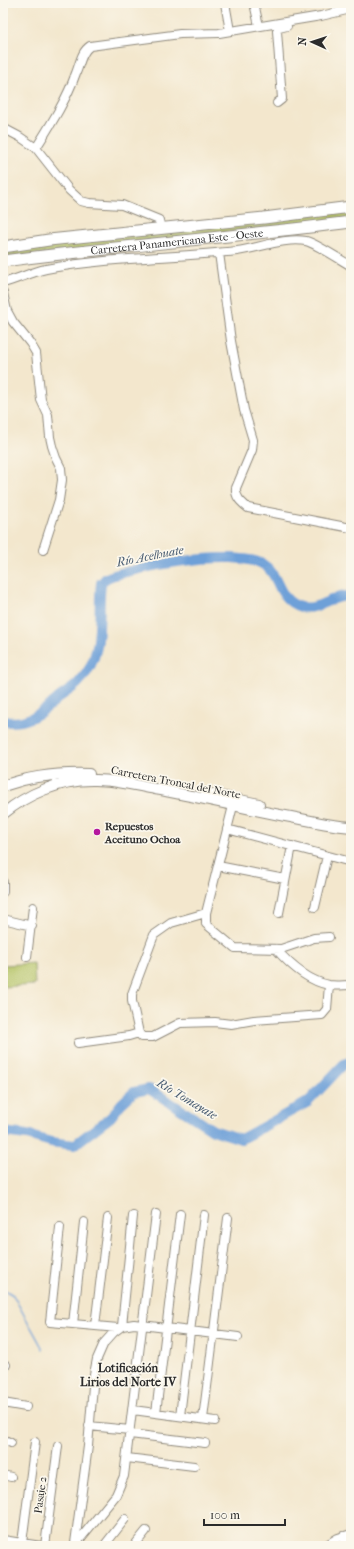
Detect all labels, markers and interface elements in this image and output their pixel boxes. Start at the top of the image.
north arrow [292,22,332,62]
text: N [296,36,309,46]
street label: Carretera Panamericana Este - Oeste [90,226,264,258]
water label: Río Acelhuate [114,542,186,570]
street label: Carretera Troncal del Norte [110,764,242,802]
place label: Repuestos Aceituno Ochoa [104,820,181,846]
marker: Repuestos Aceituno Ochoa [92,827,102,837]
water label: Río Tomayate [154,1075,221,1123]
district label: Lotificación Lirios del Norte IV [80,1361,177,1389]
street label: Pasaje 2 [31,1476,50,1514]
scale bar [204,1501,285,1527]
text: 100 m [210,1508,240,1522]

